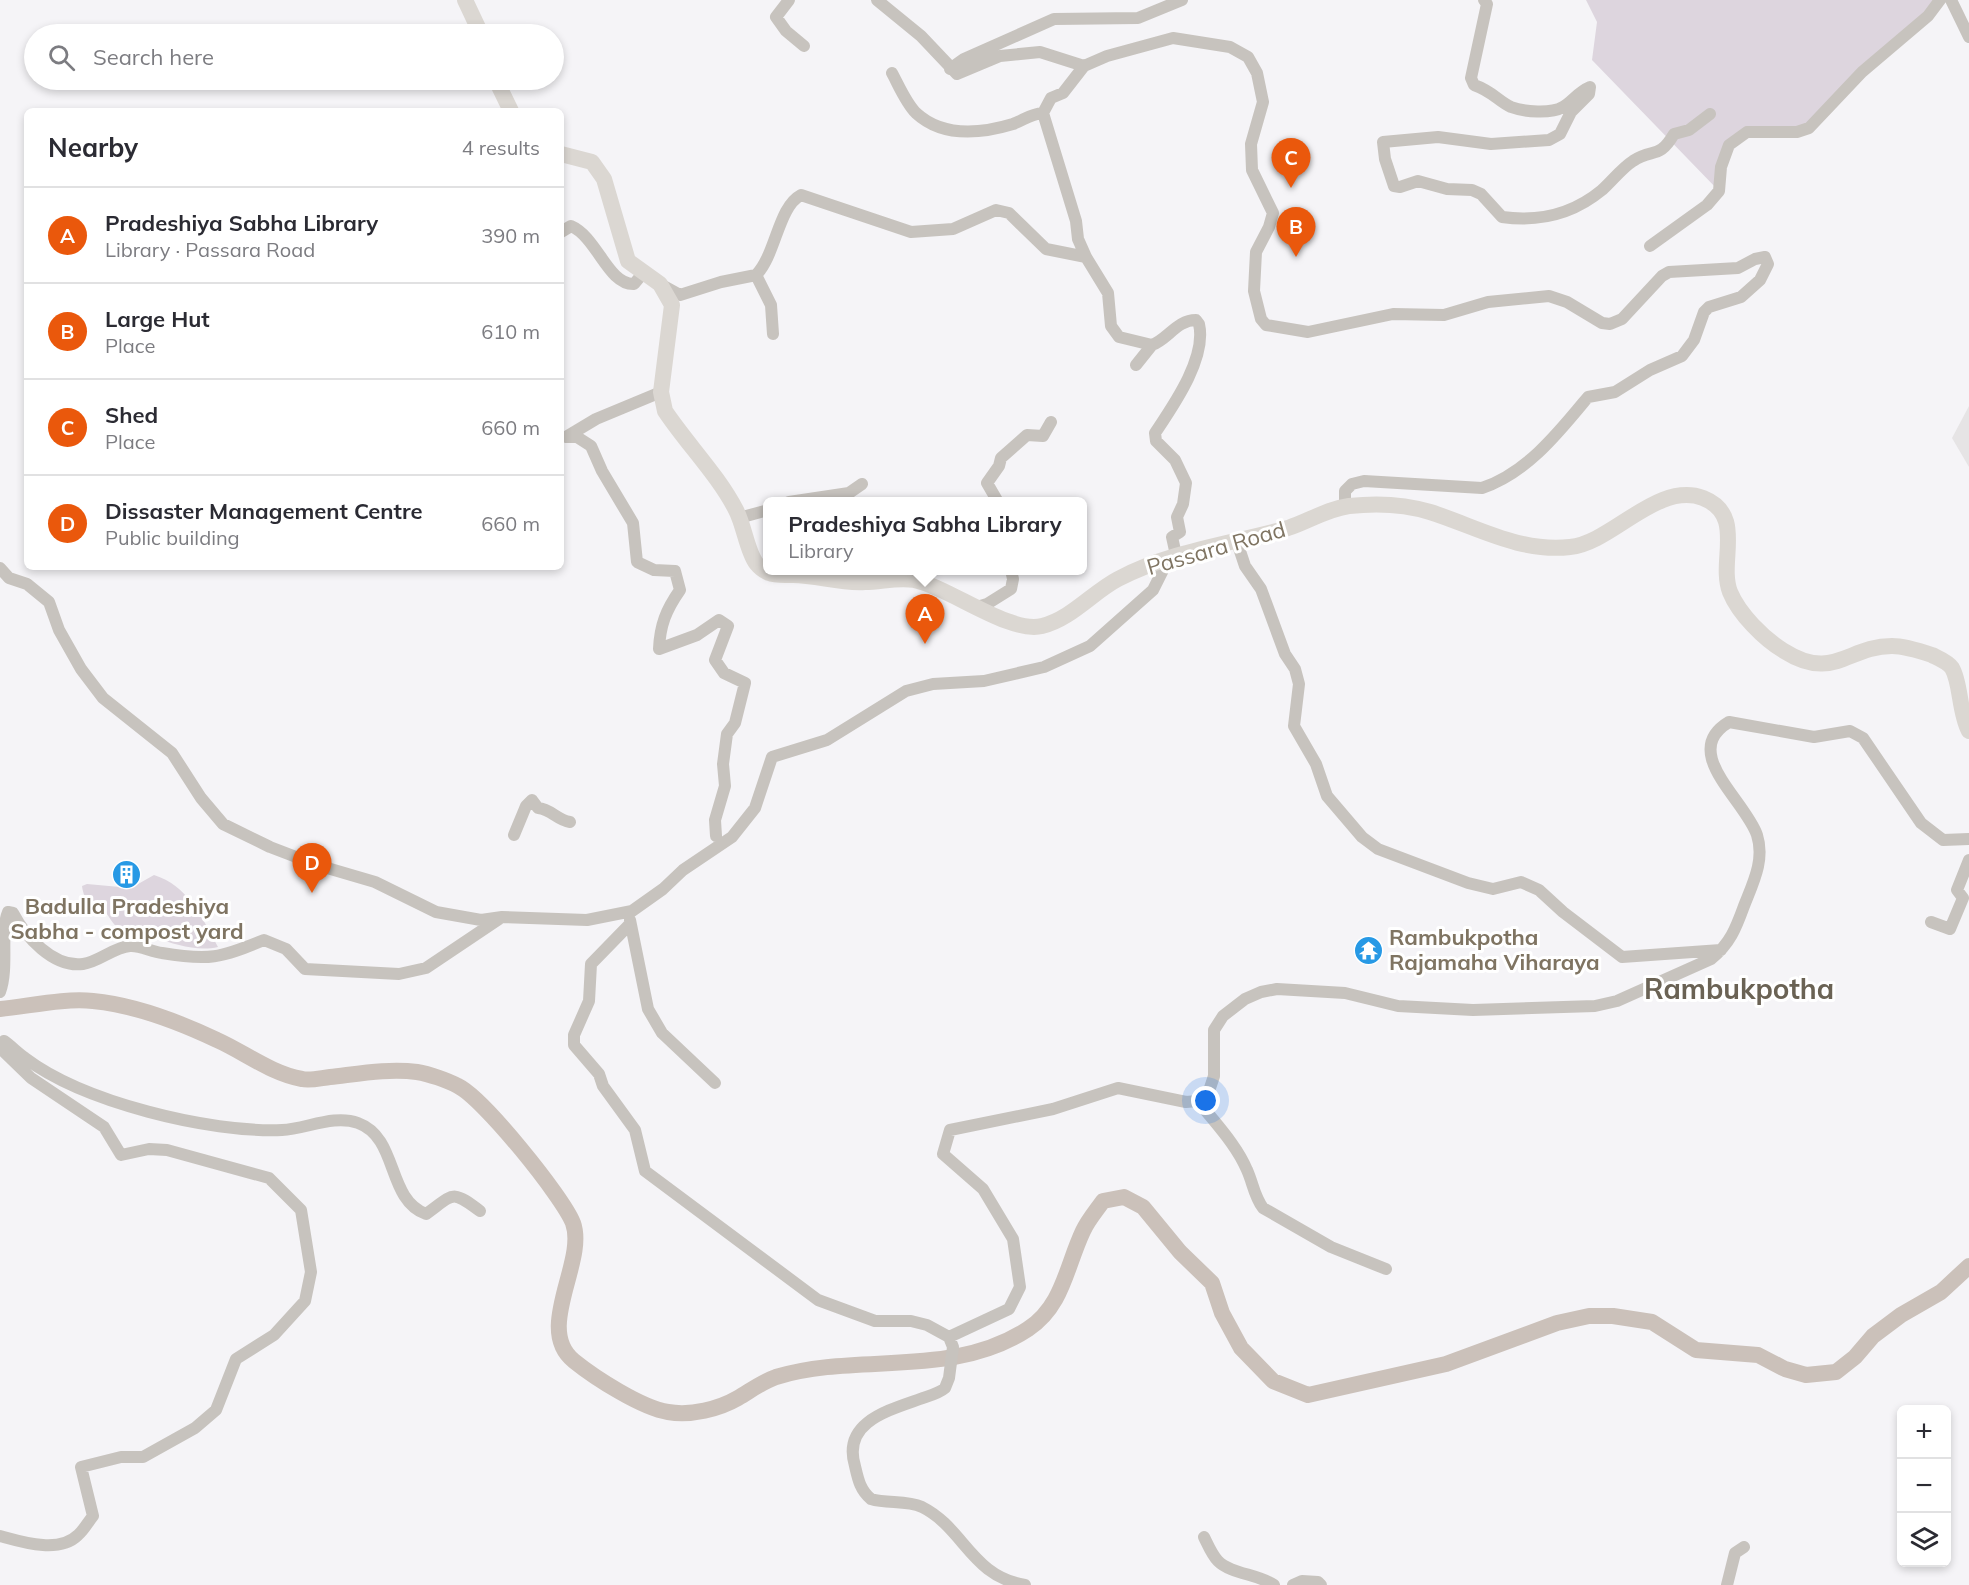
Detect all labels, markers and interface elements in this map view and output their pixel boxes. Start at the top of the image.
search box [24,24,564,90]
icon: search [45,41,78,74]
text: Search here [93,43,214,71]
text: Nearby [48,131,138,164]
text: 4 results [462,135,540,160]
pin: C [1272,138,1310,188]
pin: B [1276,208,1316,257]
text: Pradeshiya Sabha Library [105,209,378,237]
text: A [60,223,75,248]
text: 390 m [481,223,540,248]
text: Library · Passara Road [105,237,315,262]
text: Large Hut [105,305,210,333]
text: B [61,319,74,344]
text: 610 m [481,319,540,344]
text: Place [105,333,155,358]
text: Shed [105,401,158,429]
text: C [61,415,74,440]
text: 660 m [481,415,540,440]
text: Place [105,429,155,454]
text: Dissaster Management Centre [105,497,422,525]
popup [763,497,1087,575]
text: Pradeshiya Sabha Library [788,510,1062,538]
text: D [60,511,75,536]
text: 660 m [481,511,540,536]
street label: Passara Road [1144,515,1288,581]
text: Public building [105,525,240,550]
text: Library [788,538,854,563]
pin: A [906,594,944,644]
pin: D [292,844,332,893]
building icon: Badulla Pradeshiya Sabha - compost yard [111,858,143,890]
place label: Badulla Pradeshiya Sabha - compost yard [10,892,244,945]
place label: Rambukpotha Rajamaha Viharaya [1389,923,1600,976]
temple icon: Rambukpotha Rajamaha Viharaya [1352,934,1384,966]
district label: Rambukpotha [1644,971,1834,1006]
your location [1191,1086,1220,1115]
map controls [1897,1405,1951,1567]
button: + [1897,1405,1951,1459]
button: − [1897,1459,1951,1513]
button: layers [1897,1513,1951,1567]

